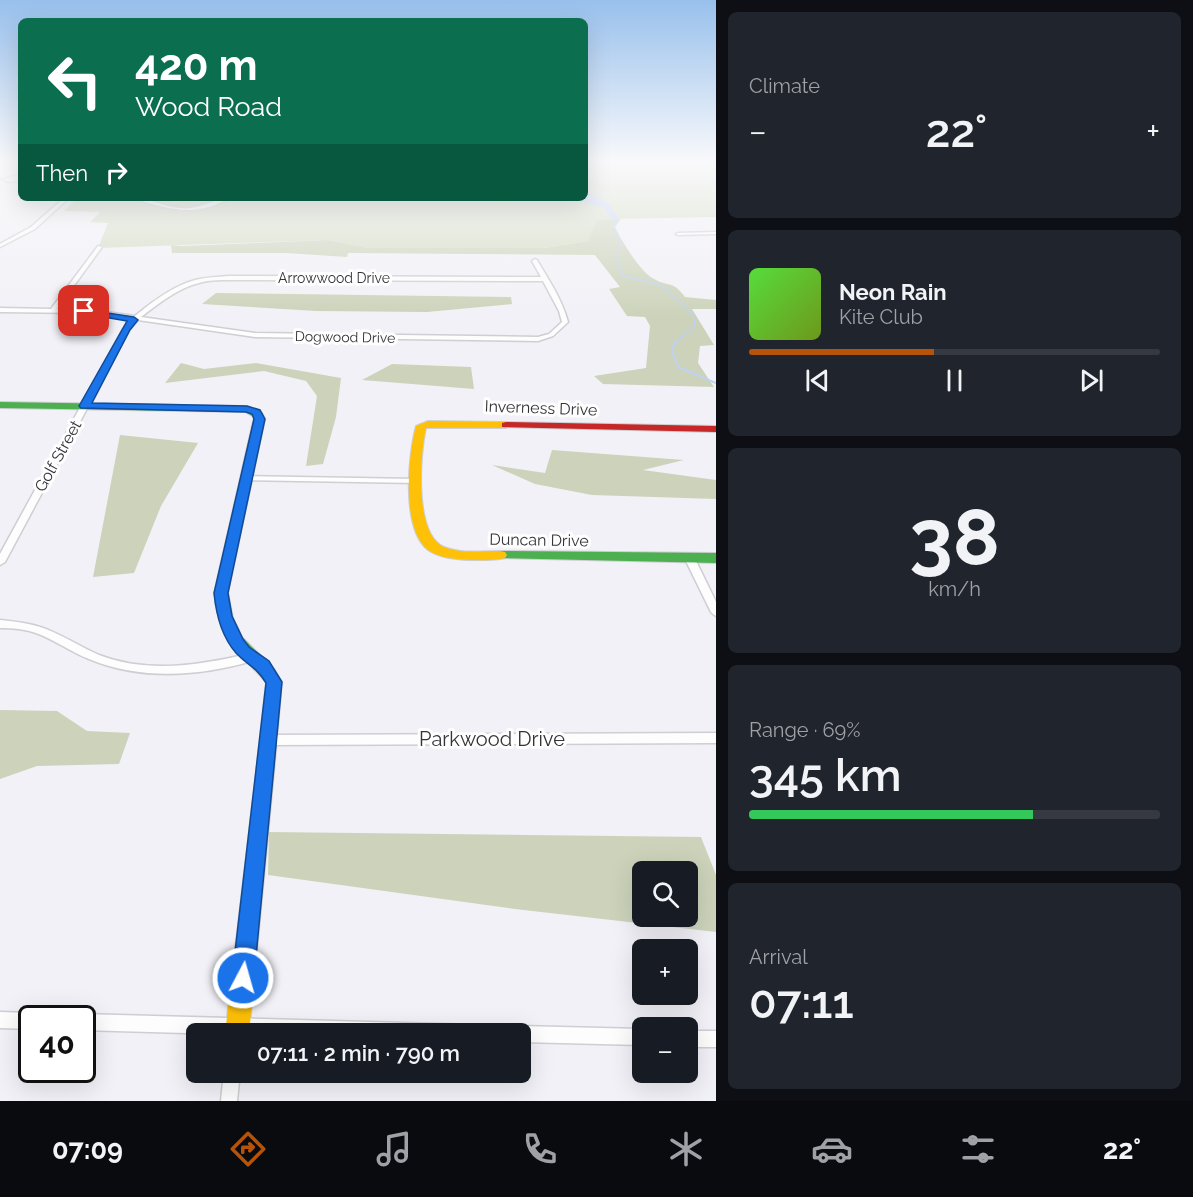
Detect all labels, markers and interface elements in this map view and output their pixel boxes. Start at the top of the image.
text: 420 m [135,41,258,90]
icon: left [36,42,114,120]
text: Climate [749,74,820,98]
text: Wood Road [135,91,282,122]
text: 22° [926,105,987,158]
text: − [749,112,767,151]
text: + [1146,112,1160,151]
icon: right [100,156,133,189]
text: Then [36,160,88,186]
street label: Arrowwood Drive [278,270,390,286]
text: Neon Rain [839,279,947,305]
pin [58,285,109,336]
icon: arrive [67,294,100,327]
text: Kite Club [839,305,923,329]
street label: Dogwood Drive [295,328,395,346]
icon: previous [801,364,834,397]
icon: pause [938,364,971,397]
icon: next [1075,364,1108,397]
street label: Inverness Drive [484,397,598,419]
street label: Golf Street [31,416,86,495]
text: 38 [909,492,1000,583]
street label: Duncan Drive [489,530,589,550]
text: km/h [928,577,981,601]
text: Range · 69% [749,718,861,742]
street label: Parkwood Drive [419,727,565,751]
text: 345 km [749,749,901,802]
map controls [632,861,698,1083]
button: search [632,861,698,927]
button: + [632,939,698,1005]
text: Arrival [749,945,808,969]
position arrow [211,946,275,1010]
text: 07:11 [749,976,854,1029]
speed limit sign: 40 [18,1005,96,1083]
button: − [632,1017,698,1083]
text: 07:11 · 2 min · 790 m [257,1040,460,1066]
icon: directions [227,1128,269,1170]
icon: music [373,1128,415,1170]
icon: phone [519,1128,561,1170]
icon: climate [665,1128,707,1170]
icon: car [811,1128,853,1170]
icon: filters [957,1128,999,1170]
text: 07:09 [52,1134,123,1165]
text: 22° [1103,1134,1141,1165]

